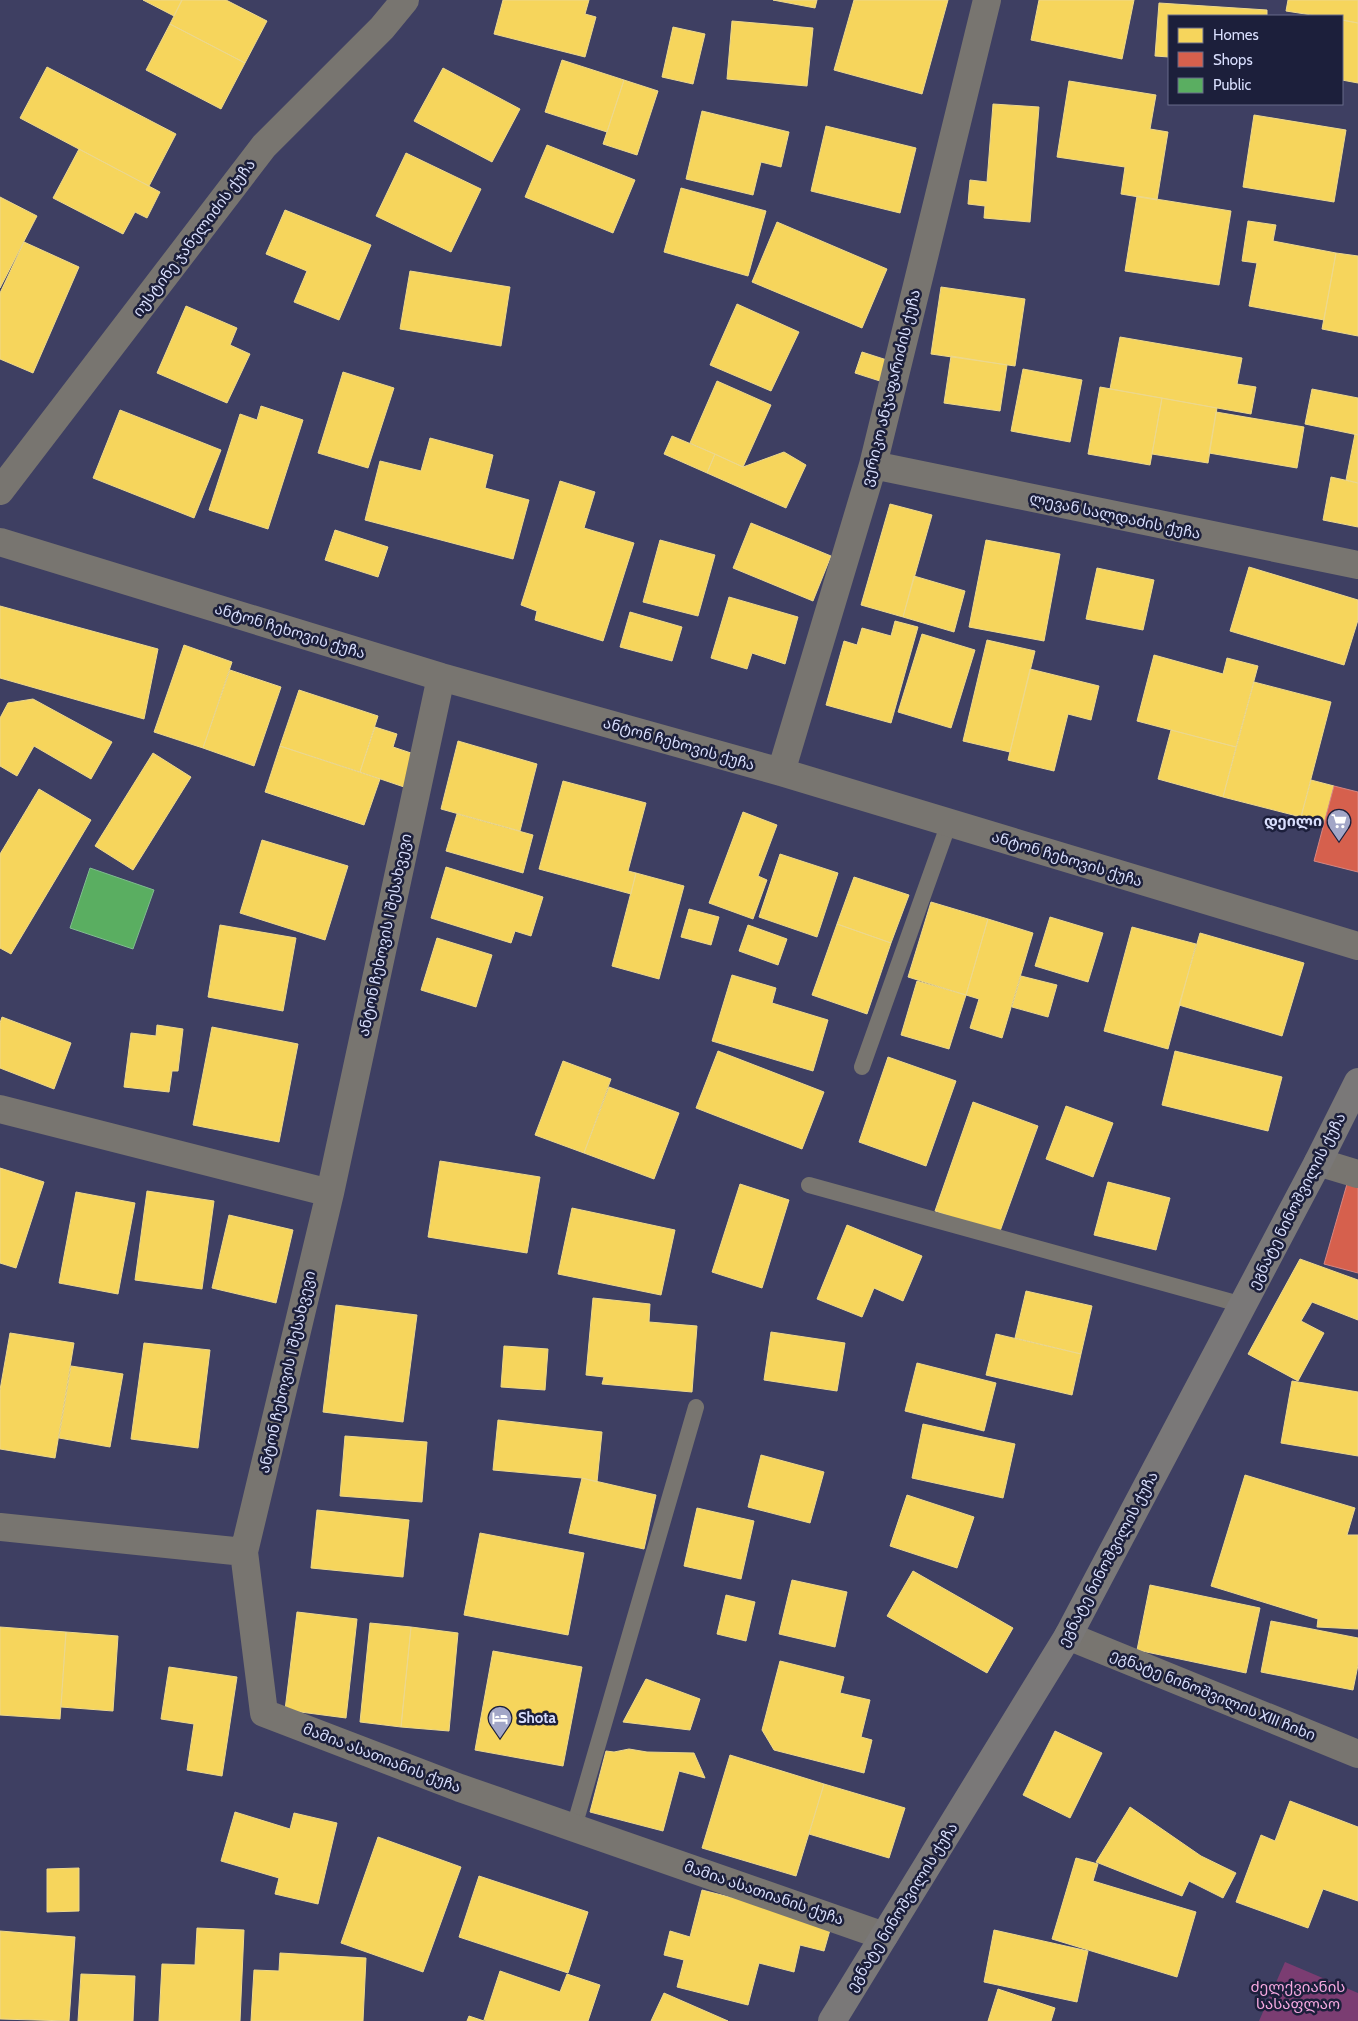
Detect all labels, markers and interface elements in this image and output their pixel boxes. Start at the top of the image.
legend [1168,15,1343,105]
text: Homes [1213,26,1259,44]
text: Shops [1213,51,1253,69]
text: Public [1213,76,1251,94]
street label: იუსტინე ჯანელიძის ქუჩა [129,156,259,320]
street label: ვერიკო ანჯაფარიძის ქუჩა [858,288,924,488]
street label: ლევან სალდაძის ქუჩა [1028,489,1202,543]
street label: ანტონ ჩეხოვის ქუჩა [212,600,368,662]
street label: ანტონ ჩეხოვის ქუჩა [601,714,757,774]
supermarket icon: დეილი [1326,808,1352,842]
place label: დეილი [1264,812,1322,830]
street label: ანტონ ჩეხოვის ქუჩა [989,828,1145,890]
street label: ანტონ ჩეხოვის I შესახვევი [355,832,415,1038]
street label: ეგნატე ნინოშვილის ქუჩა [1245,1110,1349,1292]
street label: ანტონ ჩეხოვის I შესახვევი [255,1269,319,1475]
street label: ეგნატე ნინოშვილის ქუჩა [1054,1468,1162,1650]
street label: ეგნატე ნინოშვილის XIII ჩიხი [1108,1646,1318,1744]
hotel icon: Shota [487,1705,513,1739]
place label: Shota [518,1709,556,1727]
street label: მამია ასათიანის ქუჩა [301,1720,463,1796]
street label: ეგნატე ნინოშვილის ქუჩა [843,1819,961,1995]
street label: მამია ასათიანის ქუჩა [682,1857,846,1929]
park label: ძელქვიანის სასაფლაო [1251,1978,1345,2013]

